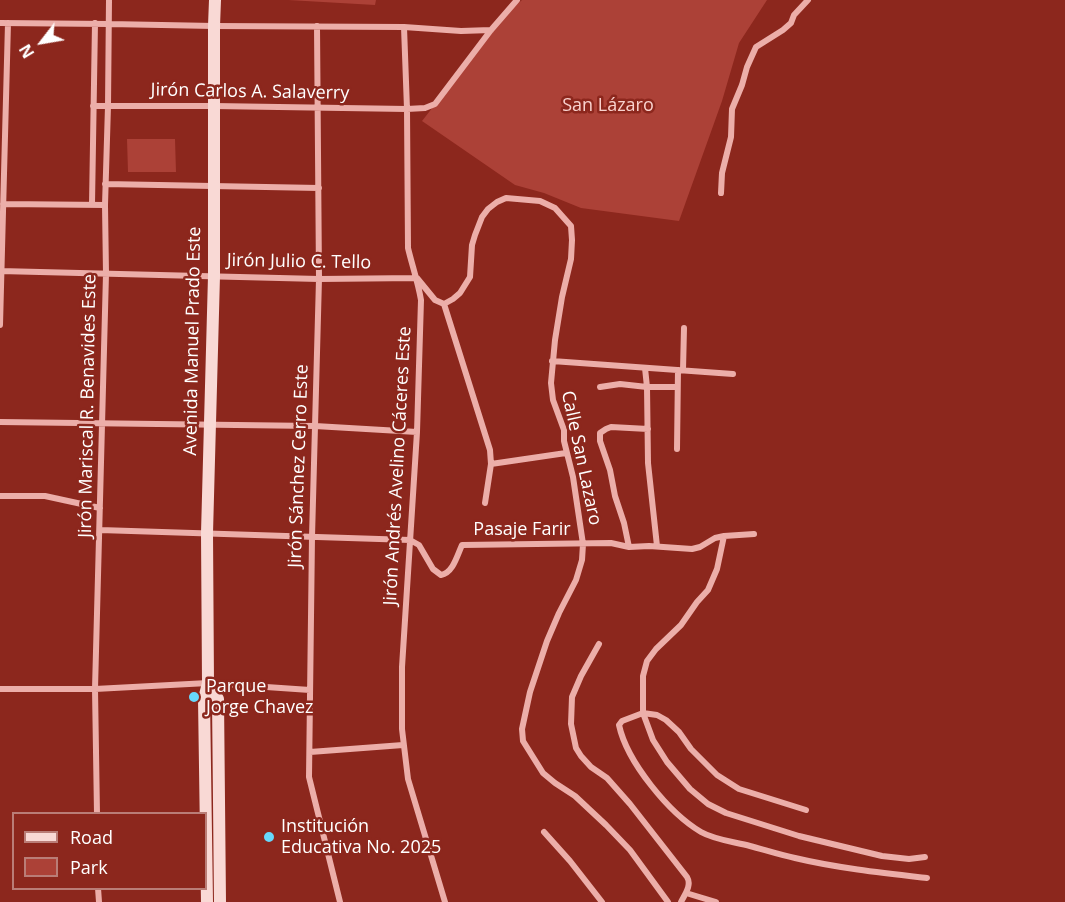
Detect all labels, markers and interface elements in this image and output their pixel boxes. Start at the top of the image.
north arrow [12,12,72,72]
text: N [14,40,39,63]
street label: Jirón Carlos A. Salaverry [151,79,349,105]
park label: San Lázaro [562,95,654,117]
street label: Avenida Manuel Prado Este [180,226,206,456]
street label: Jirón Julio C. Tello [227,250,371,274]
street label: Jirón Mariscal R. Benavides Este [75,274,101,538]
street label: Jirón Andrés Avelino Cáceres Este [380,326,416,606]
street label: Jirón Sánchez Cerro Este [285,364,313,568]
street label: Calle San Lazaro [556,389,606,527]
street label: Pasaje Farir [473,519,571,541]
place label: Parque Jorge Chavez [206,676,313,718]
marker: Parque Jorge Chavez [187,690,201,704]
legend [12,812,207,890]
place label: Institución Educativa No. 2025 [281,816,441,858]
text: Road [70,825,113,849]
marker: Institución Educativa No. 2025 [262,830,276,844]
text: Park [70,855,108,879]

